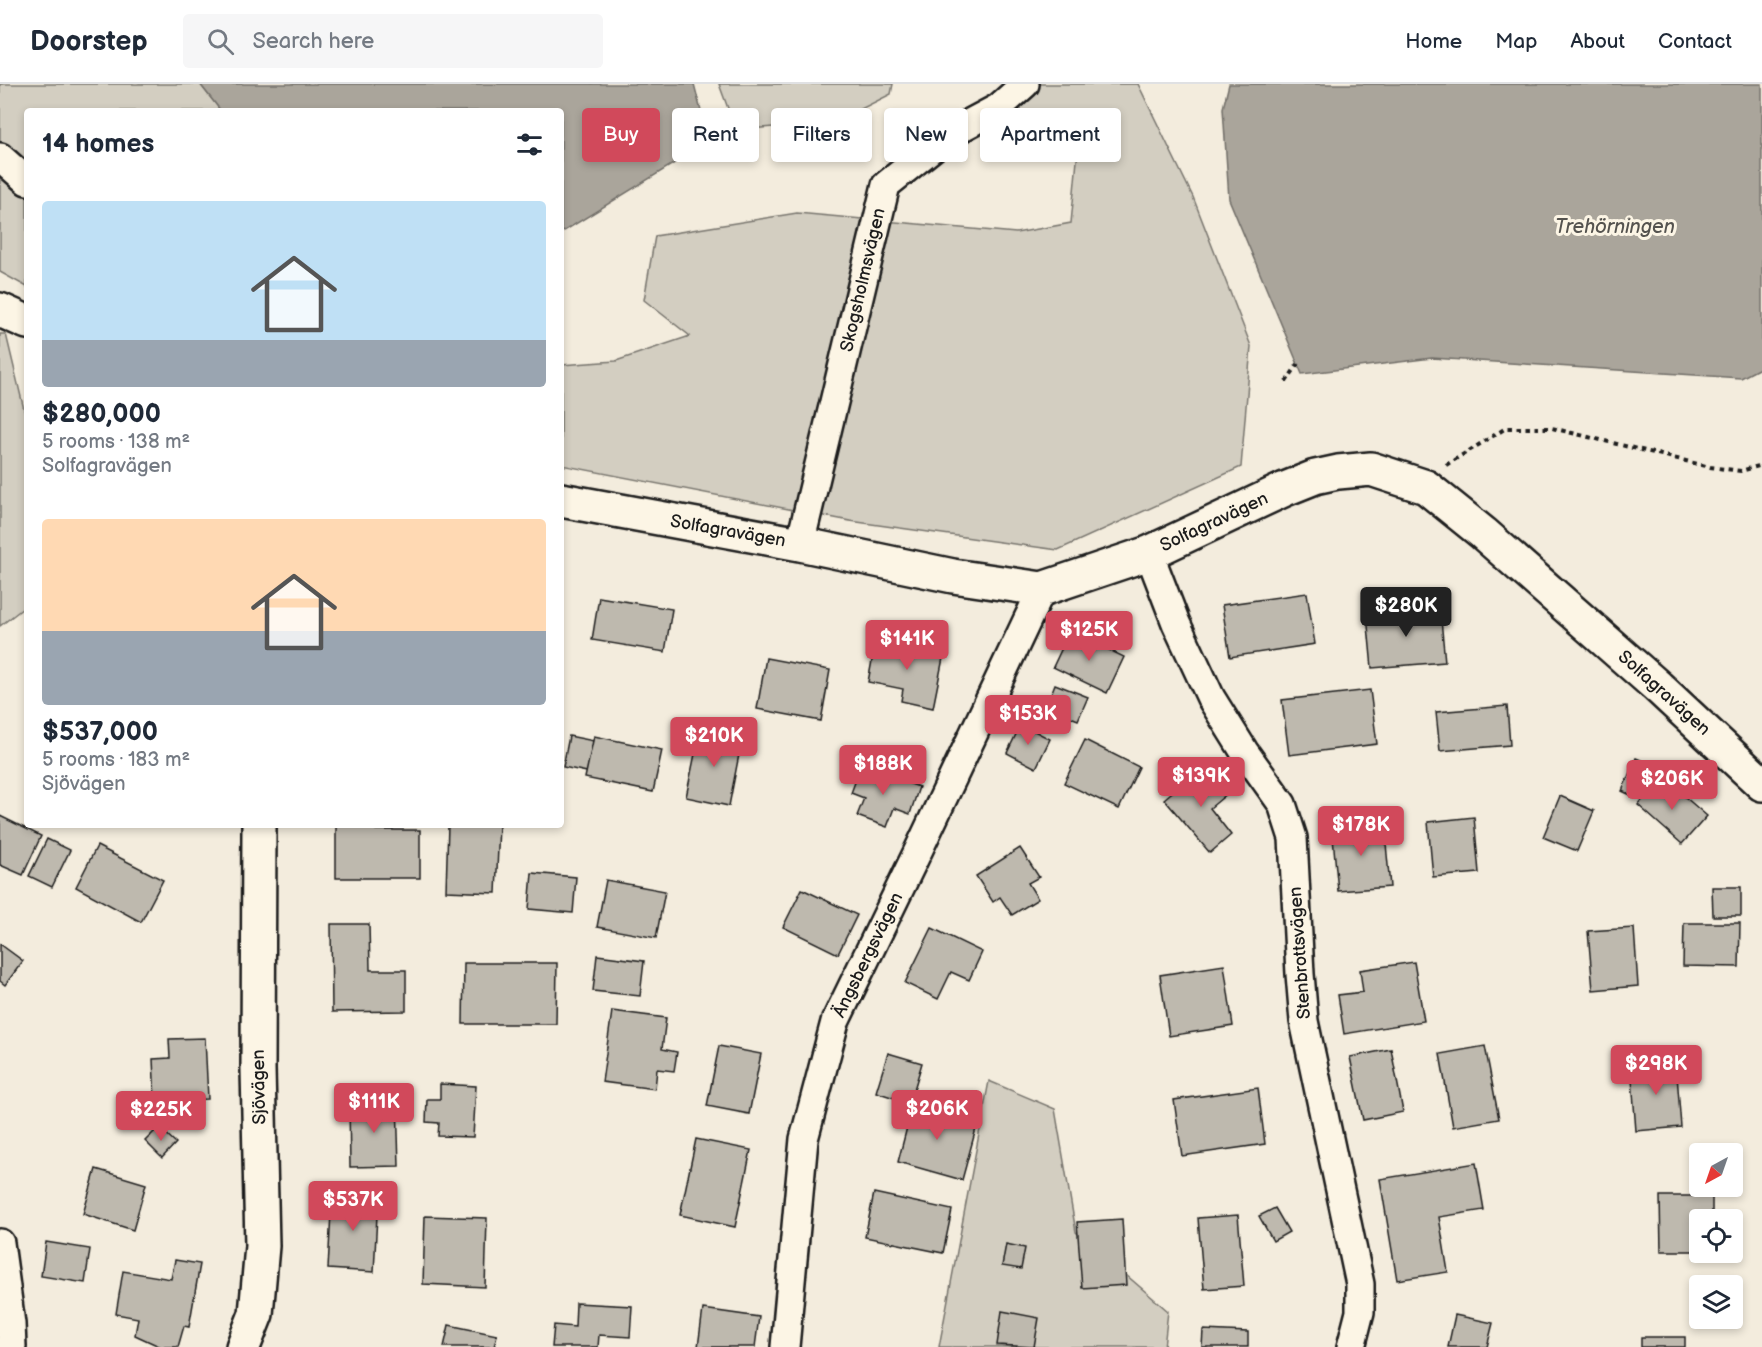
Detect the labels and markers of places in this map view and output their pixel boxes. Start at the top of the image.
pin: $280K [1364,587,1448,638]
pin: $125K [1047,611,1131,662]
pin: $141K [865,620,949,671]
pin: $153K [986,695,1070,746]
pin: $210K [672,717,756,768]
pin: $188K [841,745,925,796]
pin: $139K [1159,757,1243,808]
pin: $206K [1630,760,1714,811]
pin: $178K [1319,806,1403,857]
pin: $298K [1614,1045,1698,1096]
pin: $111K [332,1083,416,1134]
pin: $206K [895,1090,979,1141]
pin: $225K [119,1091,203,1142]
pin: $537K [311,1181,395,1232]

